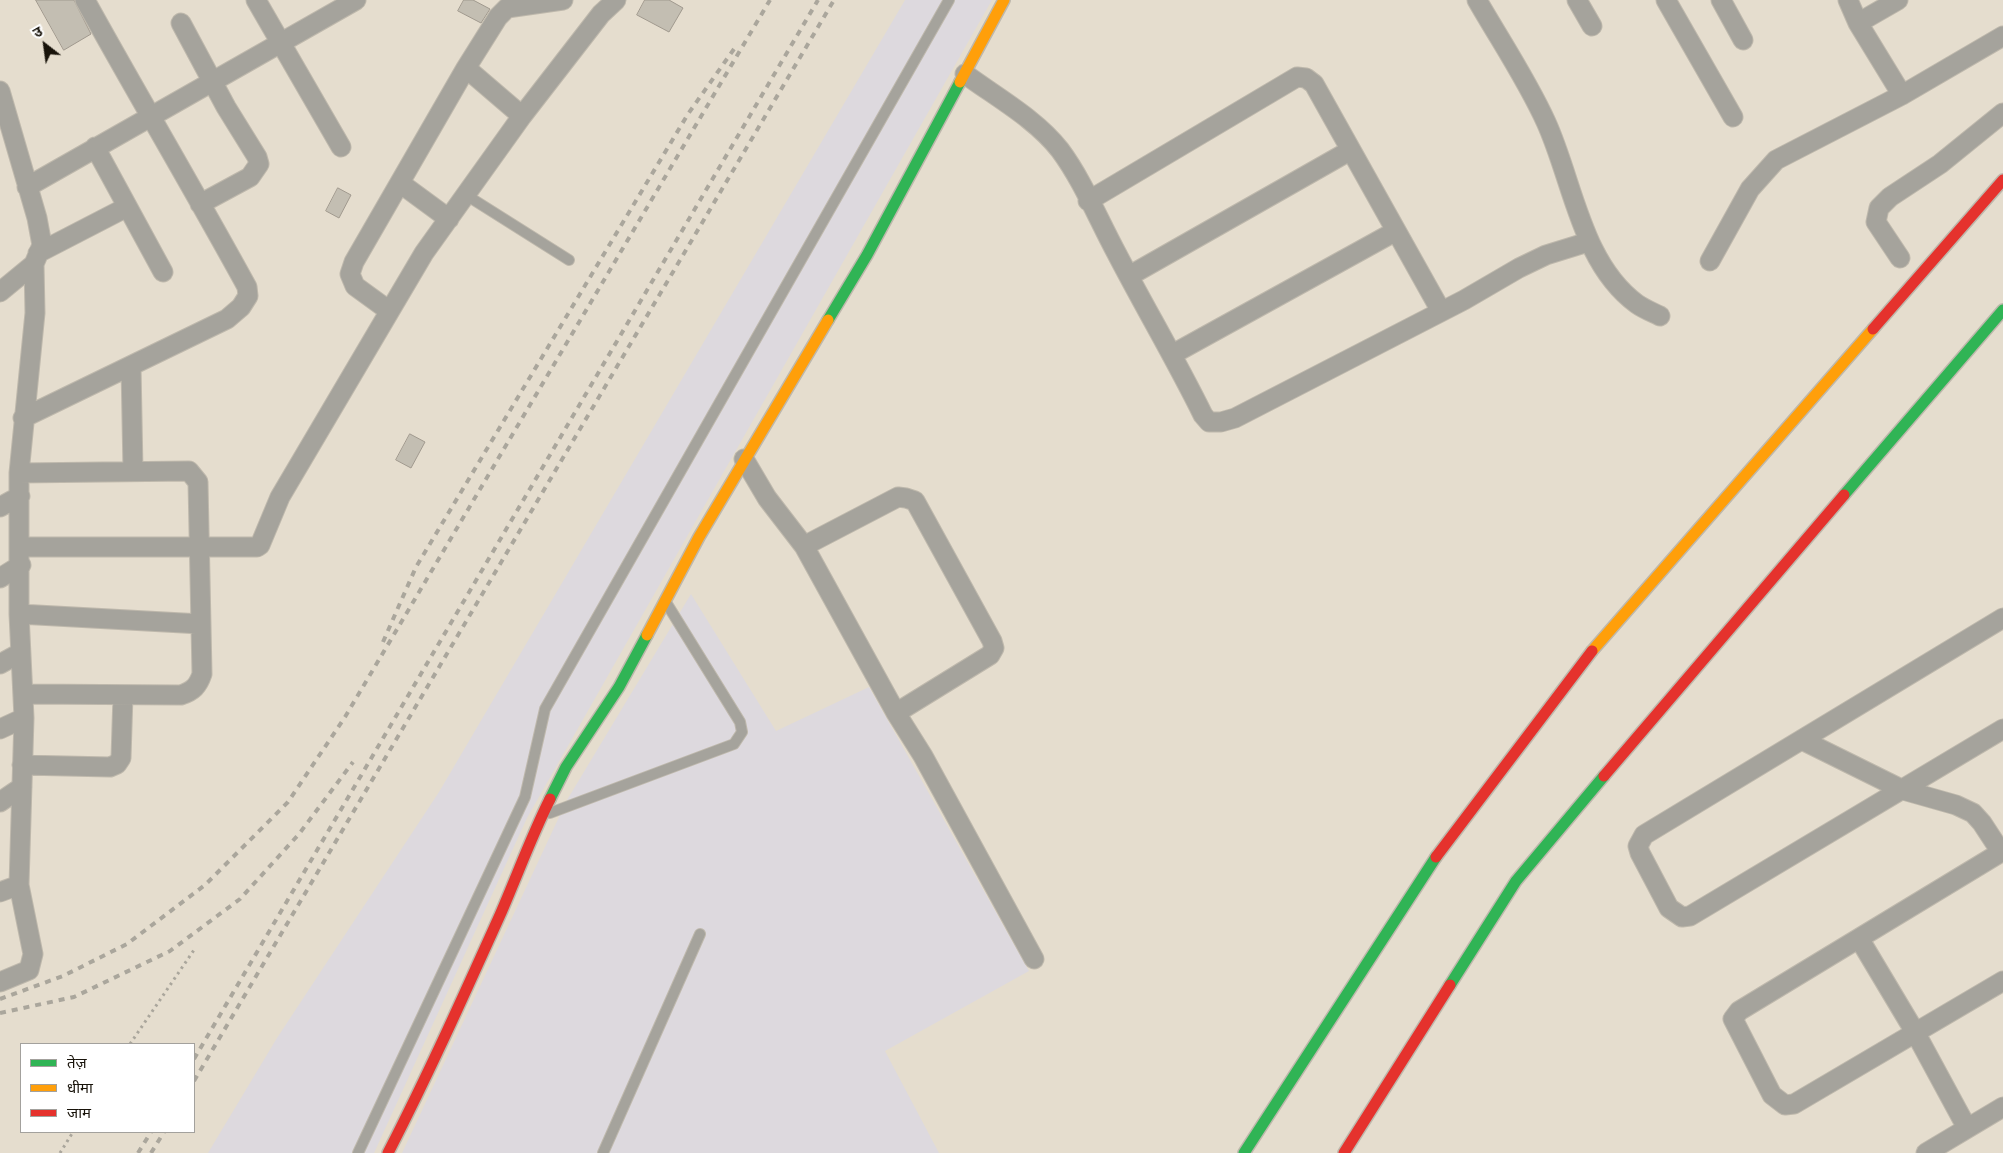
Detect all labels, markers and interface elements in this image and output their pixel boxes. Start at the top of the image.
north arrow [20,20,70,70]
text: उ [29,21,46,42]
legend [20,1043,195,1133]
text: तेज़ [67,1052,87,1072]
text: धीमा [67,1077,93,1097]
text: जाम [67,1102,91,1122]

